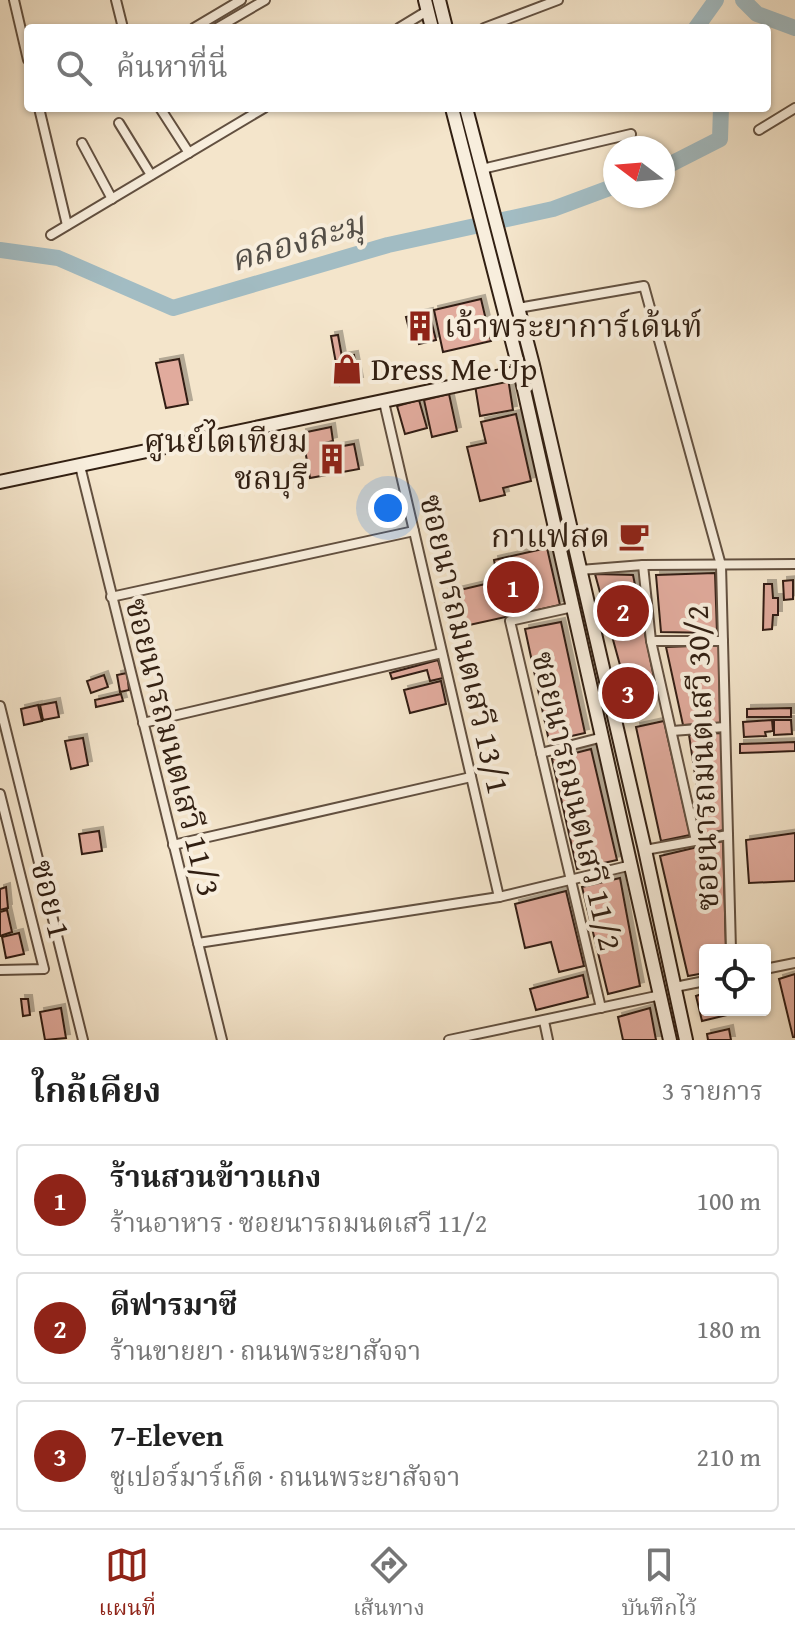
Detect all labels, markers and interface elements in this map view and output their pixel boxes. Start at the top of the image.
search box [24,24,771,112]
text: ค้นหาที่นี่ [116,44,228,88]
icon: search [52,46,96,90]
north arrow [603,136,675,208]
water label: คลองละมุ [224,198,371,283]
place label: เจ้าพระยาการ์เด้นท์ [444,302,703,349]
building icon: เจ้าพระยาการ์เด้นท์ [403,309,437,343]
place label: Dress Me Up [371,345,537,392]
shop icon: Dress Me Up [330,352,364,386]
place label: ศูนย์ไตเทียม ชลบุรี [144,417,308,501]
building icon: ศูนย์ไตเทียม ชลบุรี [315,442,349,476]
your location [368,488,408,528]
street label: ซอยนารถมนตเสวี 13/1 [412,491,518,797]
place label: กาแฟสด [491,512,610,559]
cafe icon: กาแฟสด [617,519,651,553]
pin: 1 [487,557,539,617]
pin: 2 [597,581,649,641]
street label: ซอยนารถมนตเสวี 11/3 [114,593,233,901]
street label: ซอยนารถมนตเสวี 30/2 [673,604,730,912]
street label: ซอยนารถมนตเสวี 11/2 [520,646,635,955]
pin: 3 [602,663,654,723]
street label: ซอย 1 [19,855,84,943]
map controls [699,944,771,1016]
button: locate [699,944,771,1016]
text: ใกล้เคียง [32,1065,161,1114]
text: 3 รายการ [662,1071,763,1110]
text: ร้านสวนข้าวแกง [110,1154,321,1198]
text: 1 [53,1181,67,1220]
text: 100 m [696,1181,761,1220]
text: ร้านอาหาร · ซอยนารถมนตเสวี 11/2 [110,1203,487,1242]
text: ดีฟารมาซี [110,1282,237,1326]
text: 2 [53,1309,67,1348]
text: 180 m [696,1309,761,1348]
text: ร้านขายยา · ถนนพระยาสัจจา [110,1331,421,1370]
text: 7-Eleven [110,1413,224,1457]
text: 3 [53,1437,67,1476]
text: 210 m [696,1437,761,1476]
text: ซูเปอร์มาร์เก็ต · ถนนพระยาสัจจา [110,1457,460,1496]
tab: แผนที่ [98,1543,156,1627]
tab: เส้นทาง [353,1543,425,1627]
tab: บันทึกไว้ [622,1543,697,1627]

